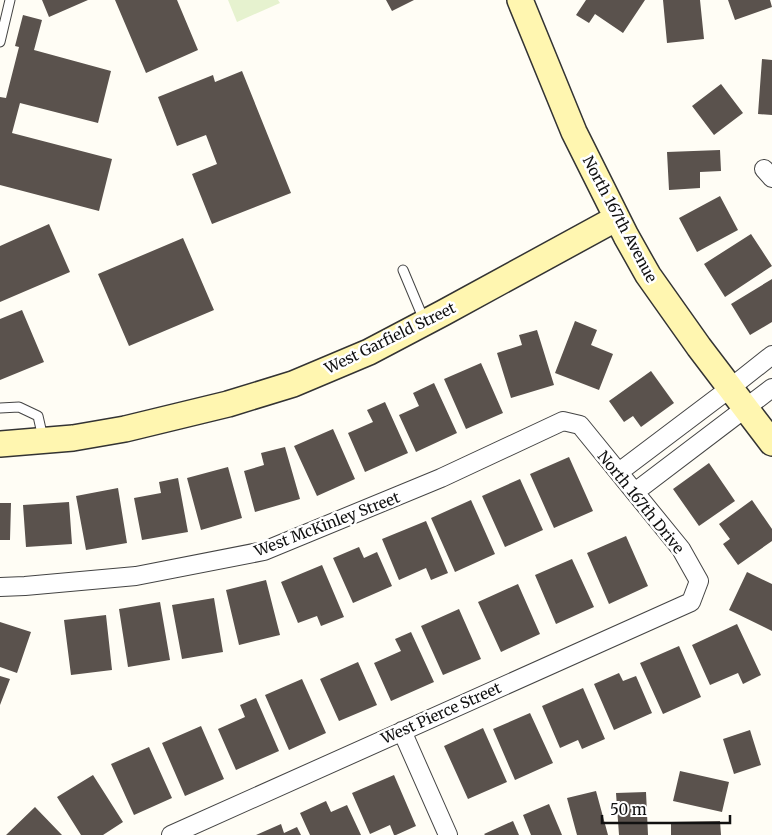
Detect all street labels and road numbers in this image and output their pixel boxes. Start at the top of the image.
street label: North 167th Avenue [579,153,661,286]
street label: West Garfield Street [321,298,459,378]
street label: North 167th Drive [594,447,688,557]
street label: West McKinley Street [251,487,403,561]
street label: West Pierce Street [377,678,504,748]

